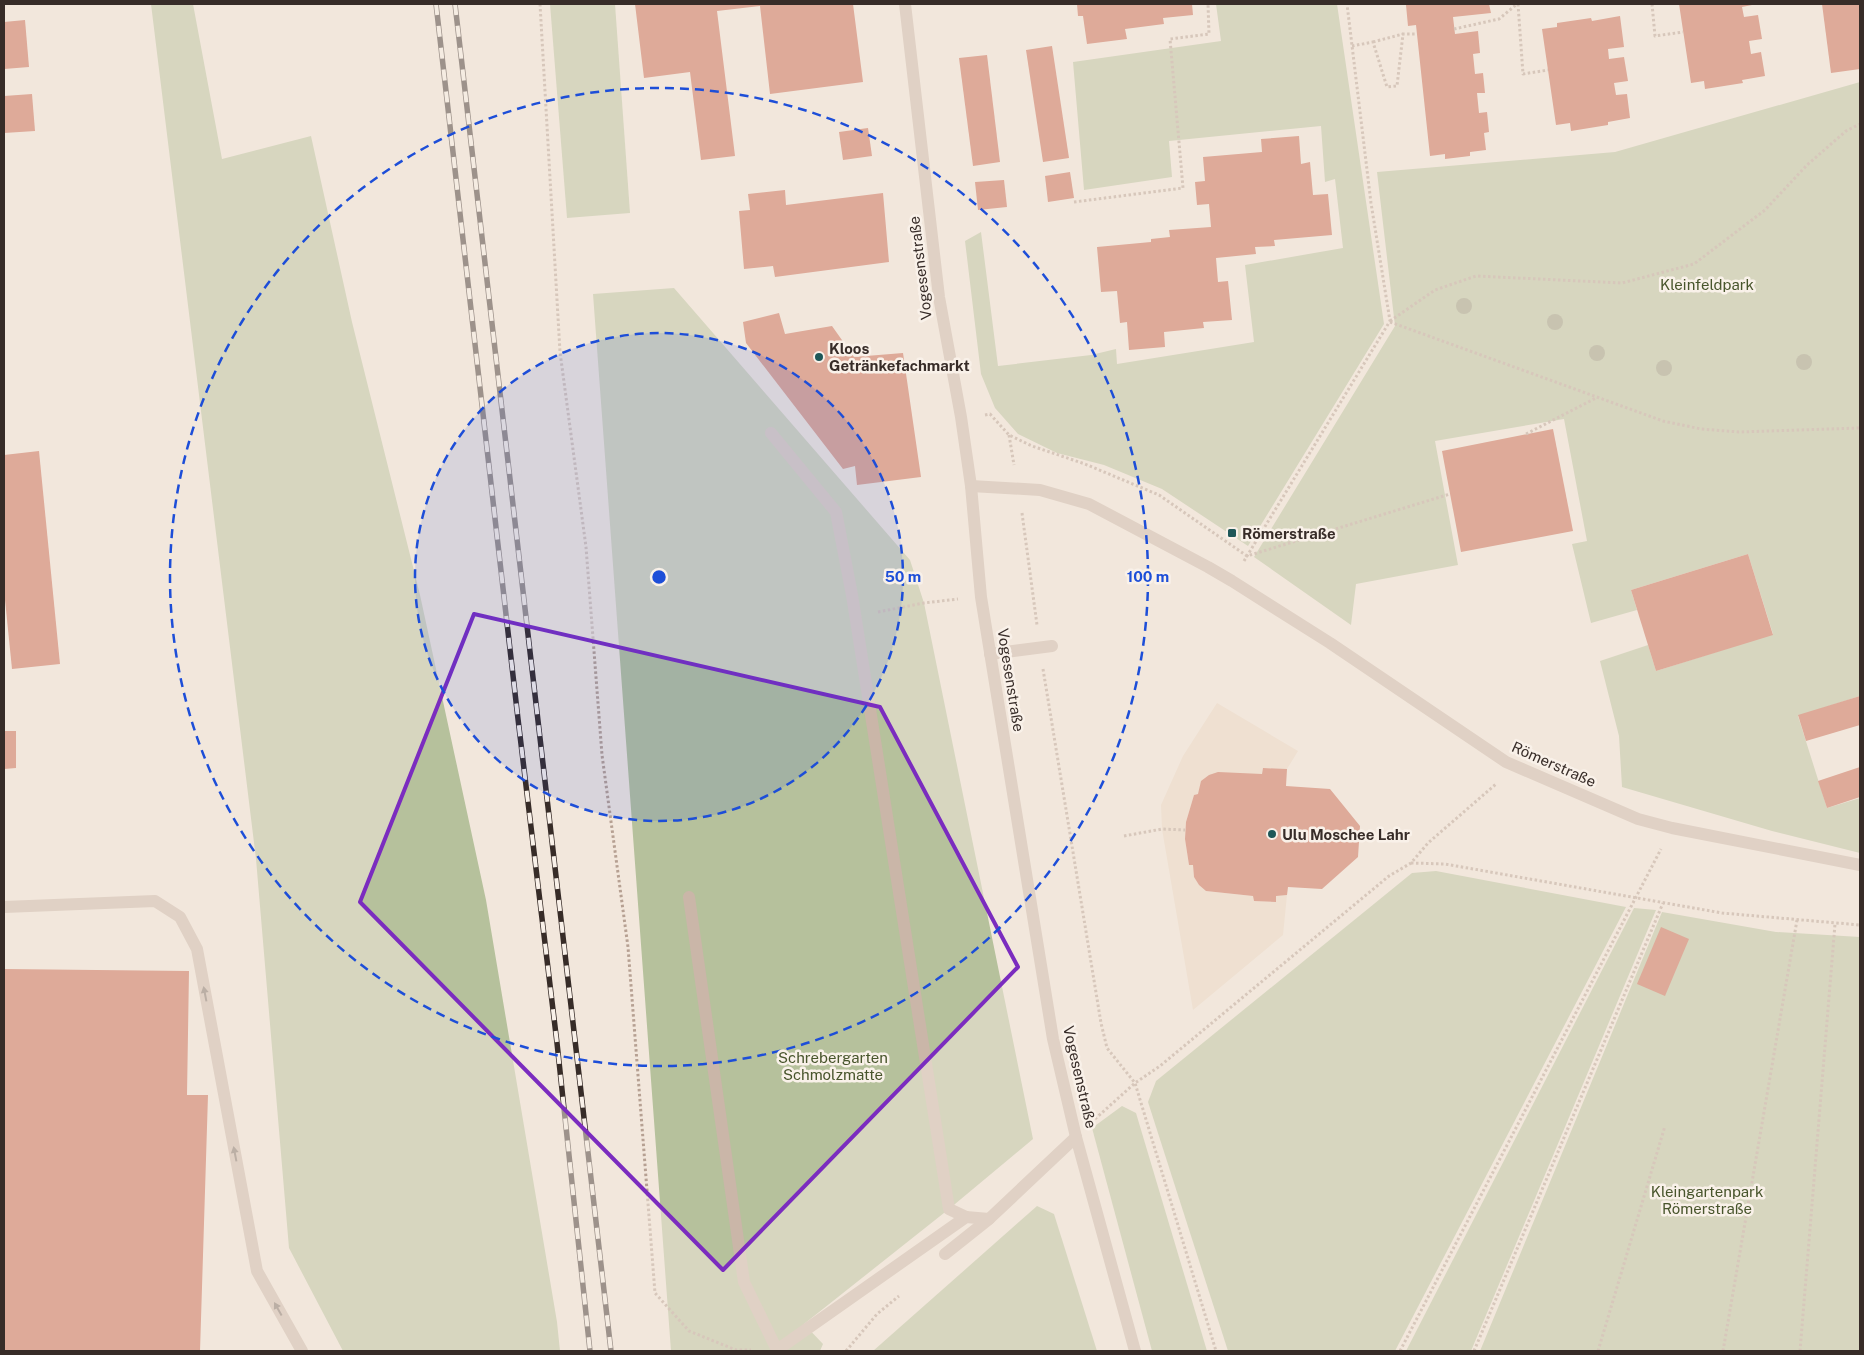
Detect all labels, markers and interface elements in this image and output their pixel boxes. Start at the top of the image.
street label: Vogesenstraße [905,215,935,321]
park label: Kleinfeldpark [1660,276,1754,293]
place label: Kloos Getränkefachmarkt [829,340,970,374]
marker: Kloos Getränkefachmarkt [813,351,825,363]
place label: Römerstraße [1242,525,1336,542]
marker: Römerstraße [1226,527,1238,539]
centre of rings [650,568,668,586]
text: 50 m [885,568,921,585]
text: 100 m [1127,568,1169,585]
street label: Vogesenstraße [994,627,1028,733]
street label: Römerstraße [1509,738,1599,790]
place label: Ulu Moschee Lahr [1282,826,1410,843]
marker: Ulu Moschee Lahr [1266,828,1278,840]
one-way arrow [201,986,209,1002]
street label: Vogesenstraße [1060,1024,1100,1130]
park label: Schrebergarten Schmolzmatte [778,1049,888,1083]
one-way arrow [231,1145,239,1161]
park label: Kleingartenpark Römerstraße [1651,1183,1763,1217]
one-way arrow [274,1302,283,1315]

